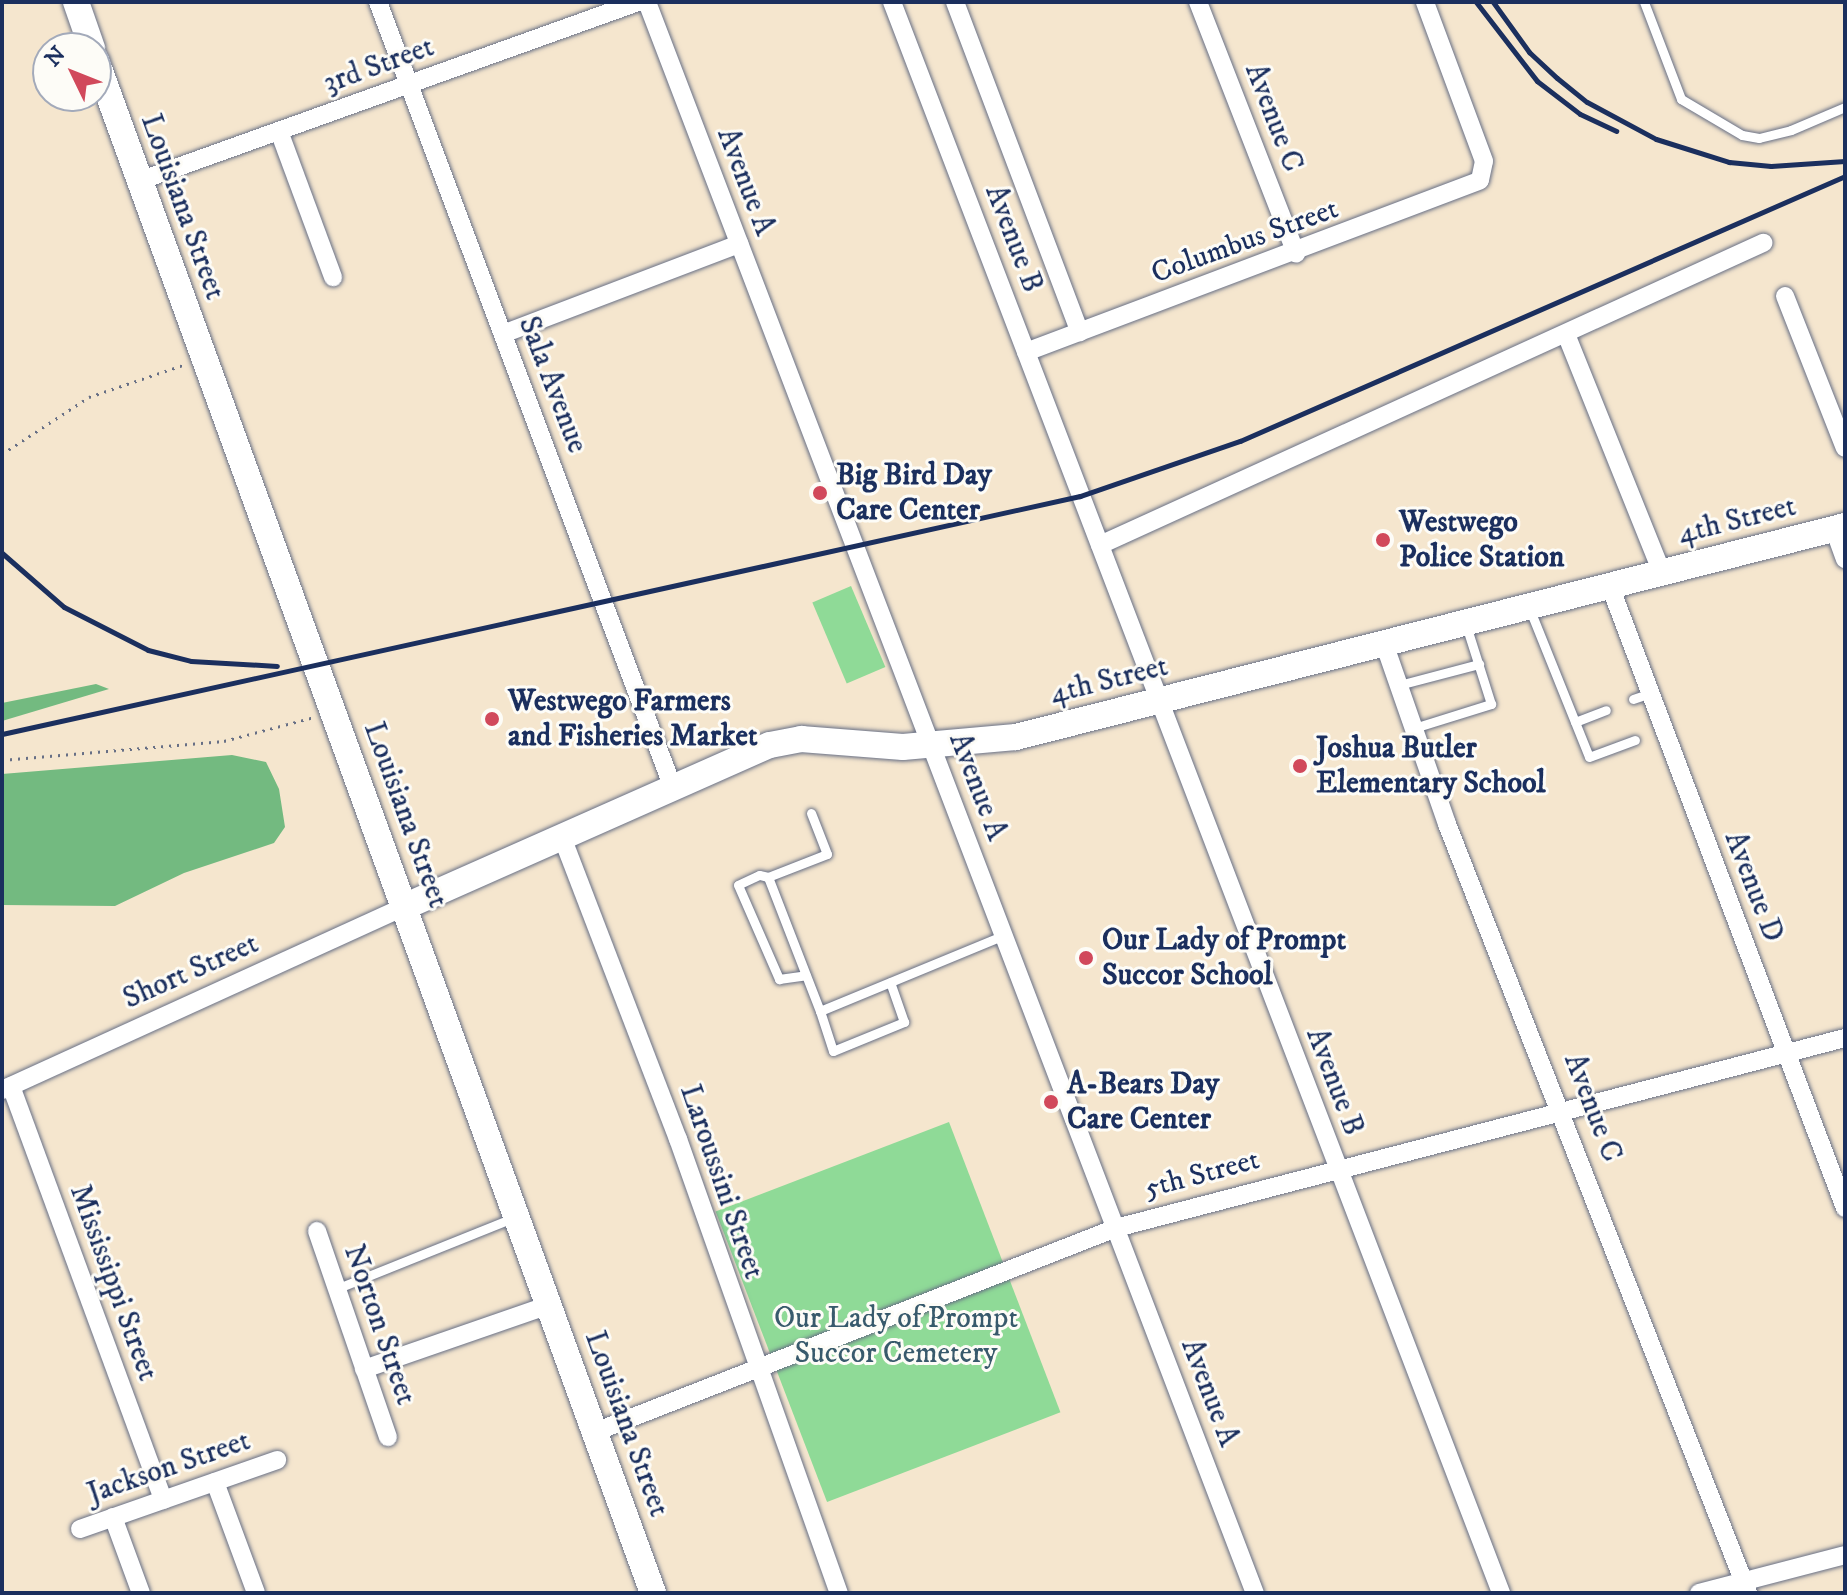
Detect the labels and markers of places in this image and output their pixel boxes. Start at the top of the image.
place label: Big Bird Day Care Center [836,458,992,528]
marker: Big Bird Day Care Center [811,484,829,502]
place label: Westwego Police Station [1399,505,1565,576]
marker: Westwego Police Station [1374,531,1392,549]
place label: Westwego Farmers and Fisheries Market [508,684,758,754]
marker: Westwego Farmers and Fisheries Market [483,710,501,728]
place label: Joshua Butler Elementary School [1316,731,1545,802]
marker: Joshua Butler Elementary School [1291,757,1309,775]
place label: Our Lady of Prompt Succor School [1102,923,1346,994]
marker: Our Lady of Prompt Succor School [1077,949,1095,967]
place label: A-Bears Day Care Center [1067,1067,1219,1138]
marker: A-Bears Day Care Center [1042,1093,1060,1111]

